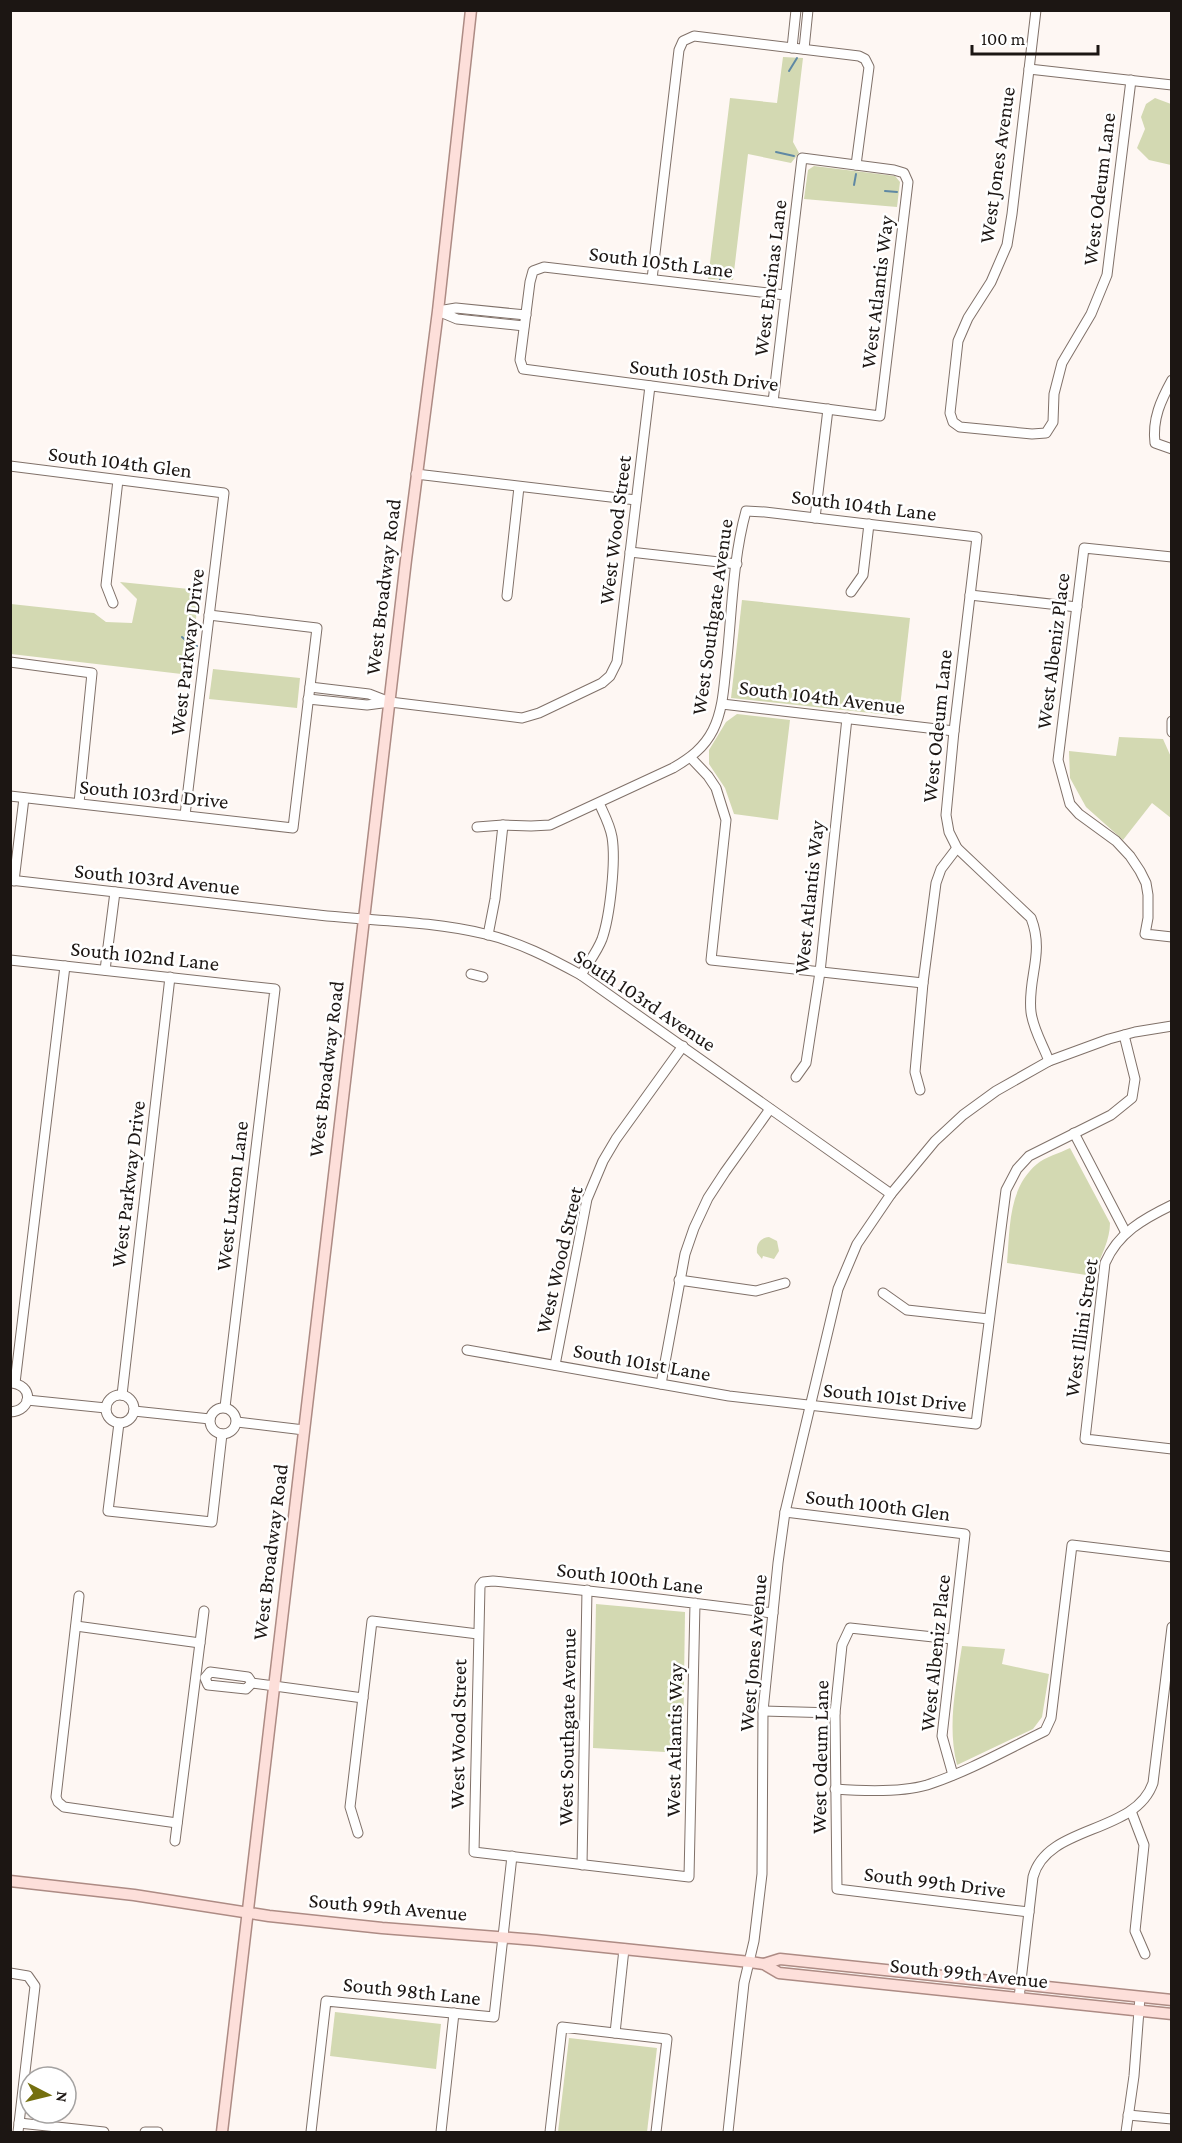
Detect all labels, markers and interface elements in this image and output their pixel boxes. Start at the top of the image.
scale bar [972,18,1098,56]
text: 100 m [981,29,1026,49]
street label: West Jones Avenue [974,85,1020,245]
street label: West Odeum Lane [1078,111,1120,267]
street label: West Encinas Lane [748,198,792,358]
street label: West Atlantis Way [856,214,898,370]
street label: South 105th Lane [588,241,734,283]
street label: South 105th Drive [628,354,780,396]
street label: South 104th Glen [47,441,193,483]
street label: West Wood Street [594,453,636,606]
street label: South 104th Lane [790,484,938,526]
street label: West Broadway Road [360,497,406,677]
street label: West Southgate Avenue [686,517,738,717]
street label: West Parkway Drive [165,567,209,737]
street label: West Albeniz Place [1031,571,1075,731]
street label: West Odeum Lane [917,648,957,804]
street label: South 104th Avenue [738,675,906,719]
street label: South 103rd Drive [78,774,230,814]
street label: West Atlantis Way [789,819,829,975]
street label: South 103rd Avenue [73,858,241,900]
street label: South 102nd Lane [70,936,220,976]
street label: South 103rd Avenue [569,944,721,1056]
street label: West Broadway Road [303,979,349,1159]
street label: West Parkway Drive [106,1099,150,1269]
street label: West Luxton Lane [211,1120,253,1272]
street label: West Wood Street [530,1183,588,1336]
street label: West Illini Street [1059,1256,1103,1399]
street label: South 101st Lane [571,1338,713,1386]
street label: South 101st Drive [822,1378,968,1416]
street label: West Broadway Road [247,1462,293,1642]
street label: South 100th Glen [804,1484,952,1526]
street label: South 100th Lane [556,1557,704,1599]
street label: West Jones Avenue [734,1573,772,1733]
street label: West Albeniz Place [915,1573,955,1733]
street label: West Southgate Avenue [553,1628,581,1826]
street label: West Wood Street [445,1658,471,1809]
street label: West Atlantis Way [661,1662,687,1817]
street label: West Odeum Lane [807,1680,833,1834]
street label: South 99th Drive [863,1861,1007,1903]
street label: South 99th Avenue [308,1888,468,1926]
street label: South 99th Avenue [889,1953,1049,1993]
street label: South 98th Lane [342,1972,482,2010]
north arrow [18,2065,78,2125]
text: N [53,2090,71,2103]

